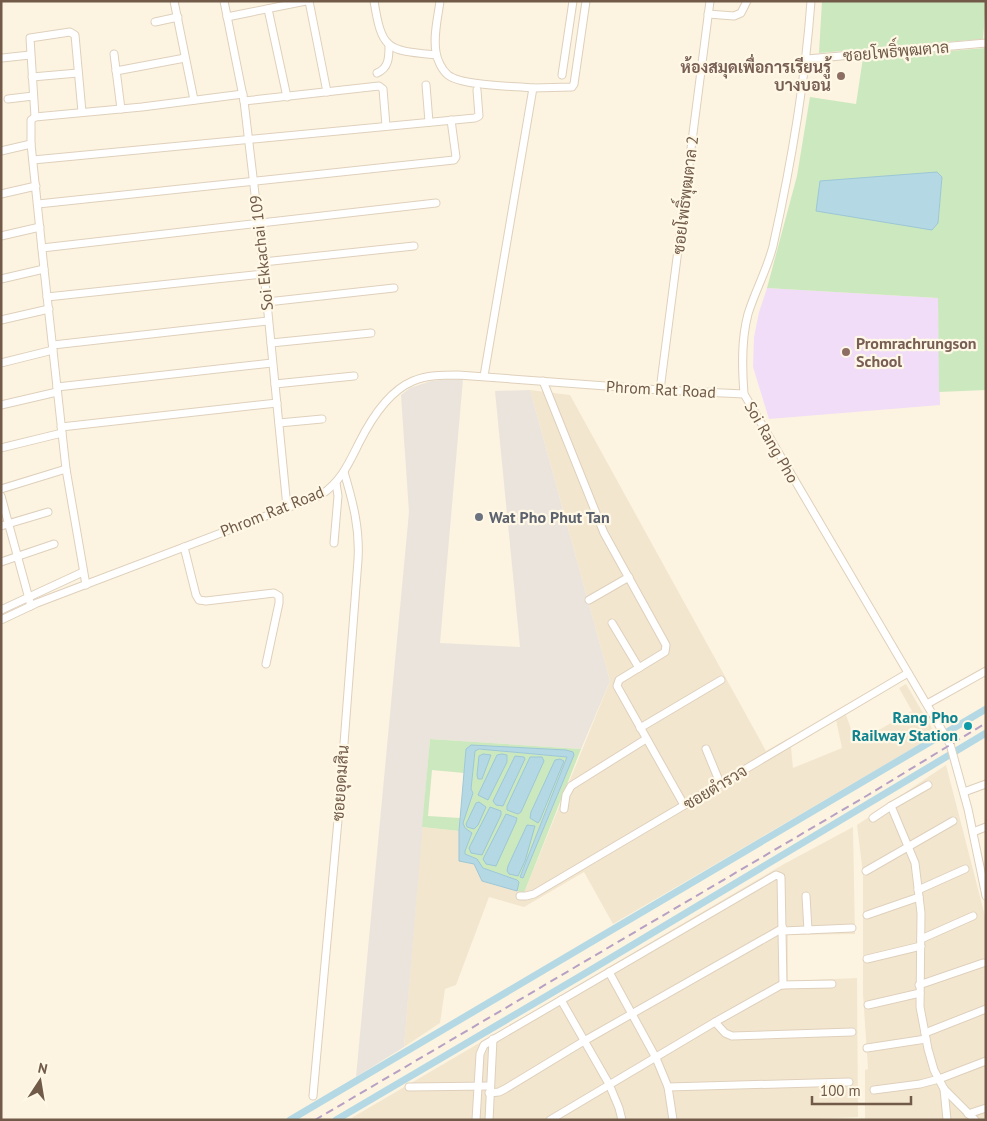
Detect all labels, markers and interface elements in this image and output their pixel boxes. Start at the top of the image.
street label: ซอยโพธิ์พุฒตาล [842,32,950,68]
place label: ห้องสมุดเพื่อการเรียนรู้ บางบอน [681,53,832,95]
marker: ห้องสมุดเพื่อการเรียนรู้ บางบอน [835,70,847,82]
street label: ซอยโพธิ์พุฒตาล 2 [664,134,704,256]
street label: Soi Ekkachai 109 [245,194,277,312]
place label: Promrachrungson School [856,333,977,371]
marker: Promrachrungson School [840,346,852,358]
street label: Phrom Rat Road [606,376,716,402]
street label: Soi Rang Pho [741,398,803,486]
street label: Phrom Rat Road [217,481,327,541]
place label: Wat Pho Phut Tan [489,507,610,527]
marker: Wat Pho Phut Tan [473,511,485,523]
place label: Rang Pho Railway Station [852,707,958,745]
marker: Rang Pho Railway Station [962,720,974,732]
street label: ซอยอุดมสิน [327,744,355,822]
street label: ซอยตำรวจ [680,760,750,814]
north arrow [15,1056,65,1106]
text: N [36,1059,49,1078]
scale bar [812,1074,911,1106]
text: 100 m [820,1081,861,1100]

